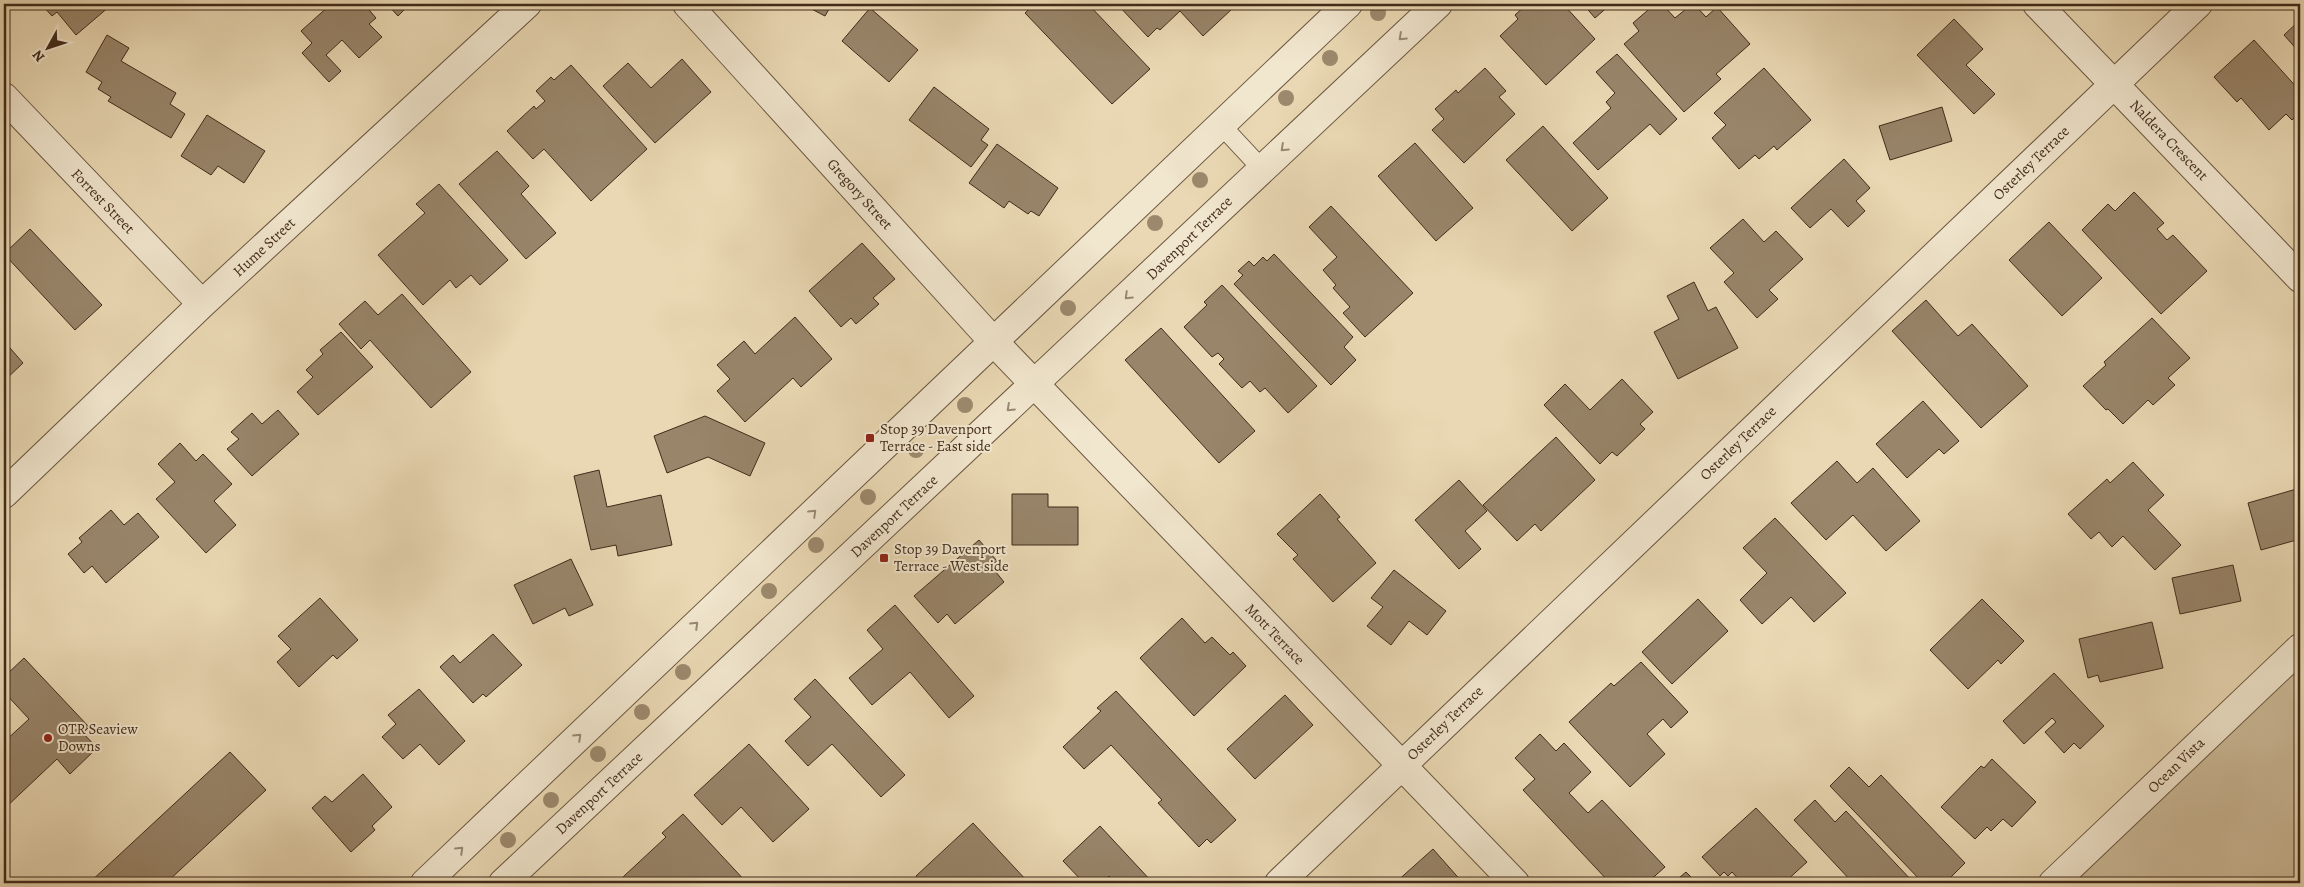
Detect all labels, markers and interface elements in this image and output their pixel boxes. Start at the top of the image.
north arrow [22,22,72,72]
one-way arrow [1399,31,1408,40]
text: N [28,46,49,66]
street label: Naldera Crescent [2125,95,2213,185]
street label: Osterley Terrace [1988,121,2074,205]
one-way arrow [1280,142,1289,151]
street label: Gregory Street [823,154,897,234]
street label: Forrest Street [67,164,139,238]
street label: Davenport Terrace [1141,191,1237,284]
street label: Hume Street [228,213,300,281]
one-way arrow [1124,290,1133,299]
street label: Osterley Terrace [1695,401,1781,485]
one-way arrow [1006,402,1015,411]
place label: Stop 39 Davenport Terrace - East side [880,419,992,456]
marker: Stop 39 Davenport Terrace - East side [864,432,876,444]
street label: Davenport Terrace [846,470,942,562]
one-way arrow [807,510,816,519]
place label: Stop 39 Davenport Terrace - West side [894,539,1009,576]
marker: Stop 39 Davenport Terrace - West side [878,552,890,564]
street label: Mott Terrace [1241,599,1309,669]
one-way arrow [690,622,699,631]
street label: Osterley Terrace [1402,681,1488,765]
place label: OTR Seaview Downs [58,719,138,756]
marker: OTR Seaview Downs [42,732,54,744]
street label: Ocean Vista [2143,733,2209,797]
one-way arrow [572,734,581,743]
street label: Davenport Terrace [551,747,647,839]
one-way arrow [454,847,463,856]

